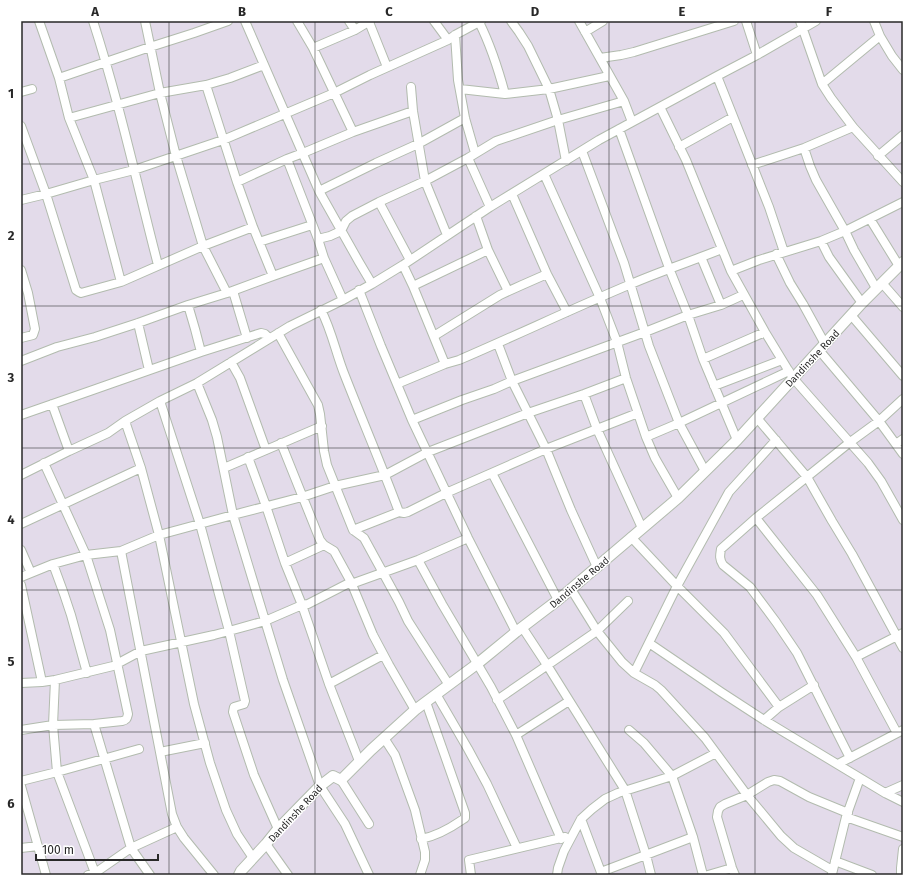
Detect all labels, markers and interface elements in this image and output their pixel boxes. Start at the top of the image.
text: A [90,4,99,19]
text: B [238,4,246,19]
text: C [385,4,393,19]
text: D [531,4,540,19]
text: E [679,4,686,19]
text: F [826,4,833,19]
text: 1 [8,86,14,101]
text: 2 [8,228,15,243]
street label: Dandinshe Road [783,328,842,390]
text: 3 [7,370,15,385]
text: 4 [7,512,15,527]
street label: Dandinshe Road [547,554,612,611]
text: 5 [8,654,15,669]
street label: Dandinshe Road [266,783,325,845]
text: 6 [7,796,15,811]
scale bar [36,836,158,862]
text: 100 m [42,843,74,857]

